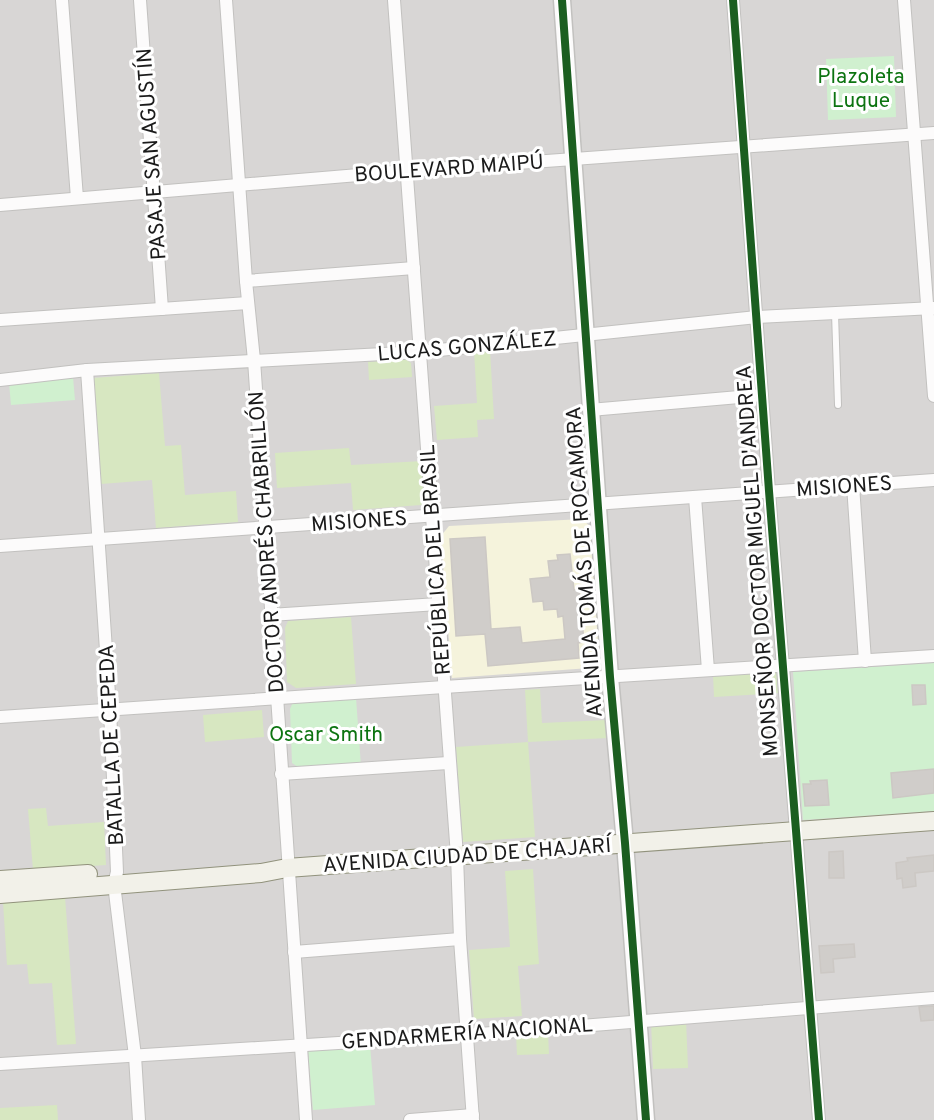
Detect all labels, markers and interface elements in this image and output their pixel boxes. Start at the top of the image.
street label: PASAJE SAN AGUSTÍN [131,47,173,261]
park label: Plazoleta Luque [817,64,905,115]
street label: BOULEVARD MAIPÚ [353,148,545,190]
street label: LUCAS GONZÁLEZ [376,325,558,369]
street label: MONSEÑOR DOCTOR MIGUEL D'ANDREA [731,364,786,757]
street label: DOCTOR ANDRÉS CHABRILLÓN [242,390,292,694]
street label: AVENIDA TOMÁS DE ROCAMORA [560,405,610,718]
street label: REPÚBLICA DEL BRASIL [414,444,458,676]
street label: MISIONES [795,471,893,504]
street label: MISIONES [310,506,408,539]
street label: BATALLA DE CEPEDA [94,643,131,846]
park label: Oscar Smith [269,722,383,749]
street label: AVENIDA CIUDAD DE CHAJARÍ [322,832,614,880]
street label: GENDARMERÍA NACIONAL [340,1011,594,1057]

